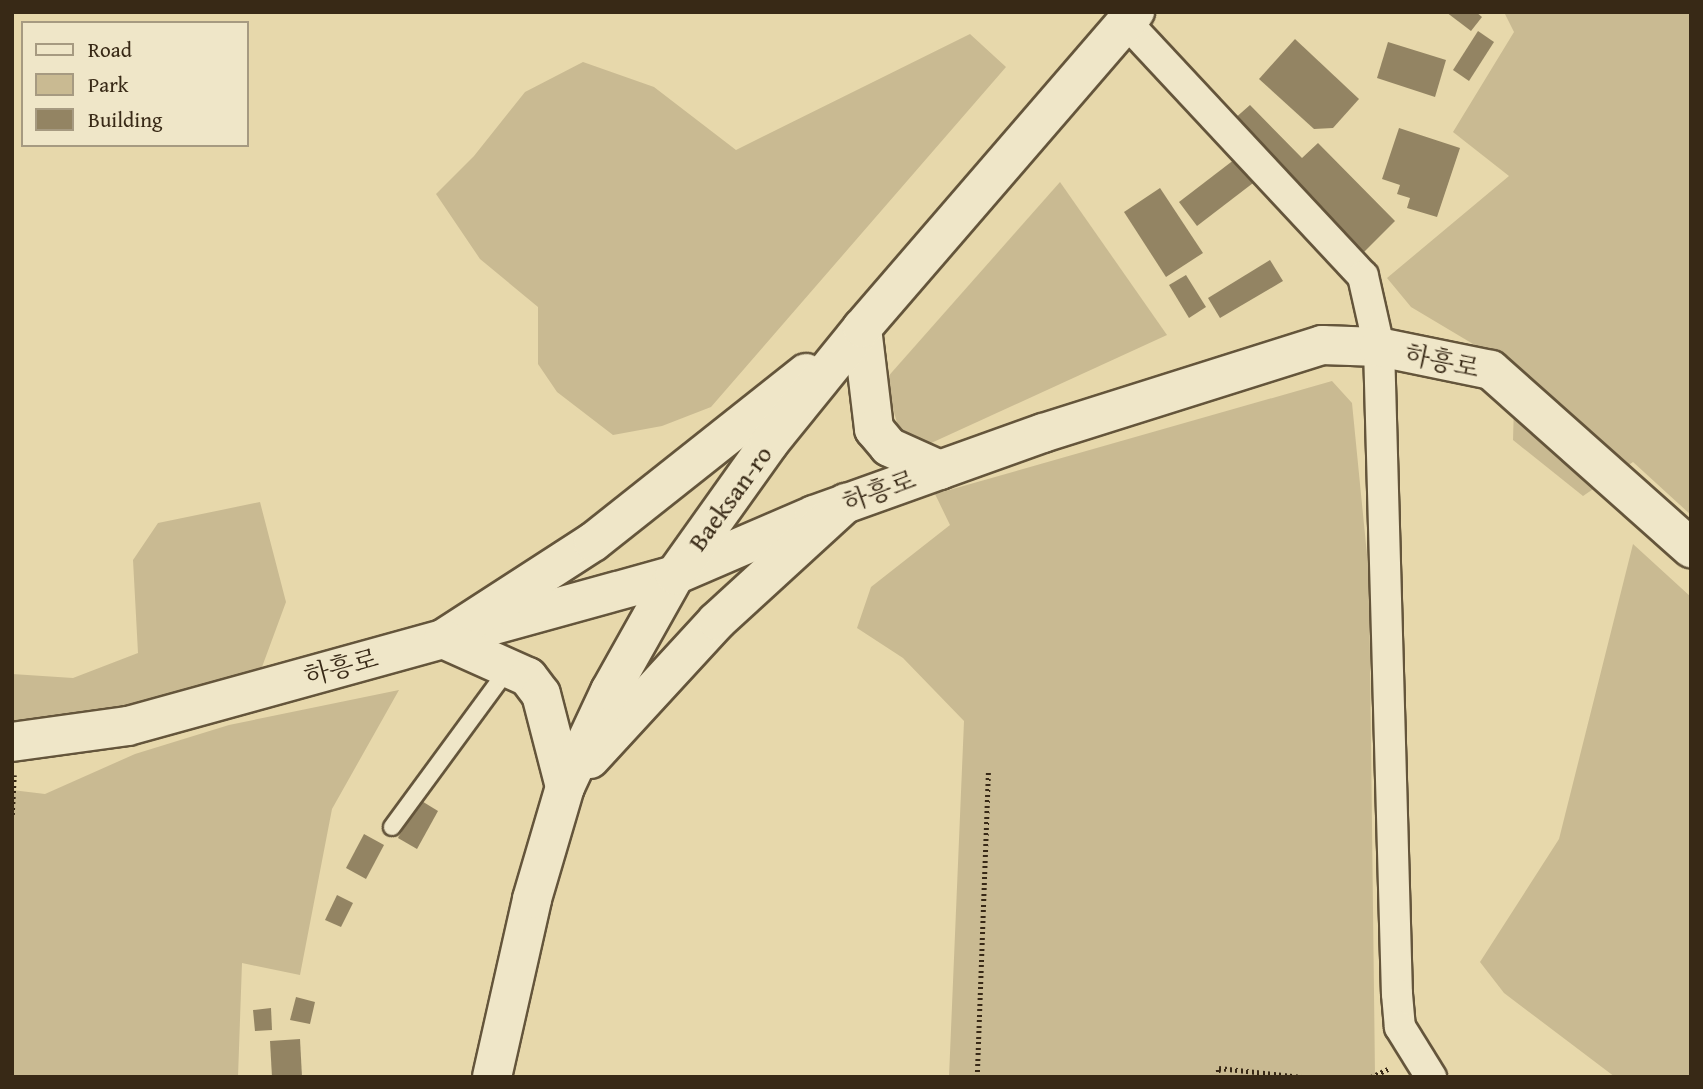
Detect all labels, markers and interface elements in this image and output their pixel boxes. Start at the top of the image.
legend [21,21,248,147]
text: Road [88,34,132,65]
text: Park [88,69,129,100]
text: Building [88,104,162,135]
street label: 하흥로 [1402,338,1482,384]
street label: Baeksan-ro [681,439,779,557]
street label: 하흥로 [838,463,920,519]
street label: 하흥로 [301,642,381,692]

